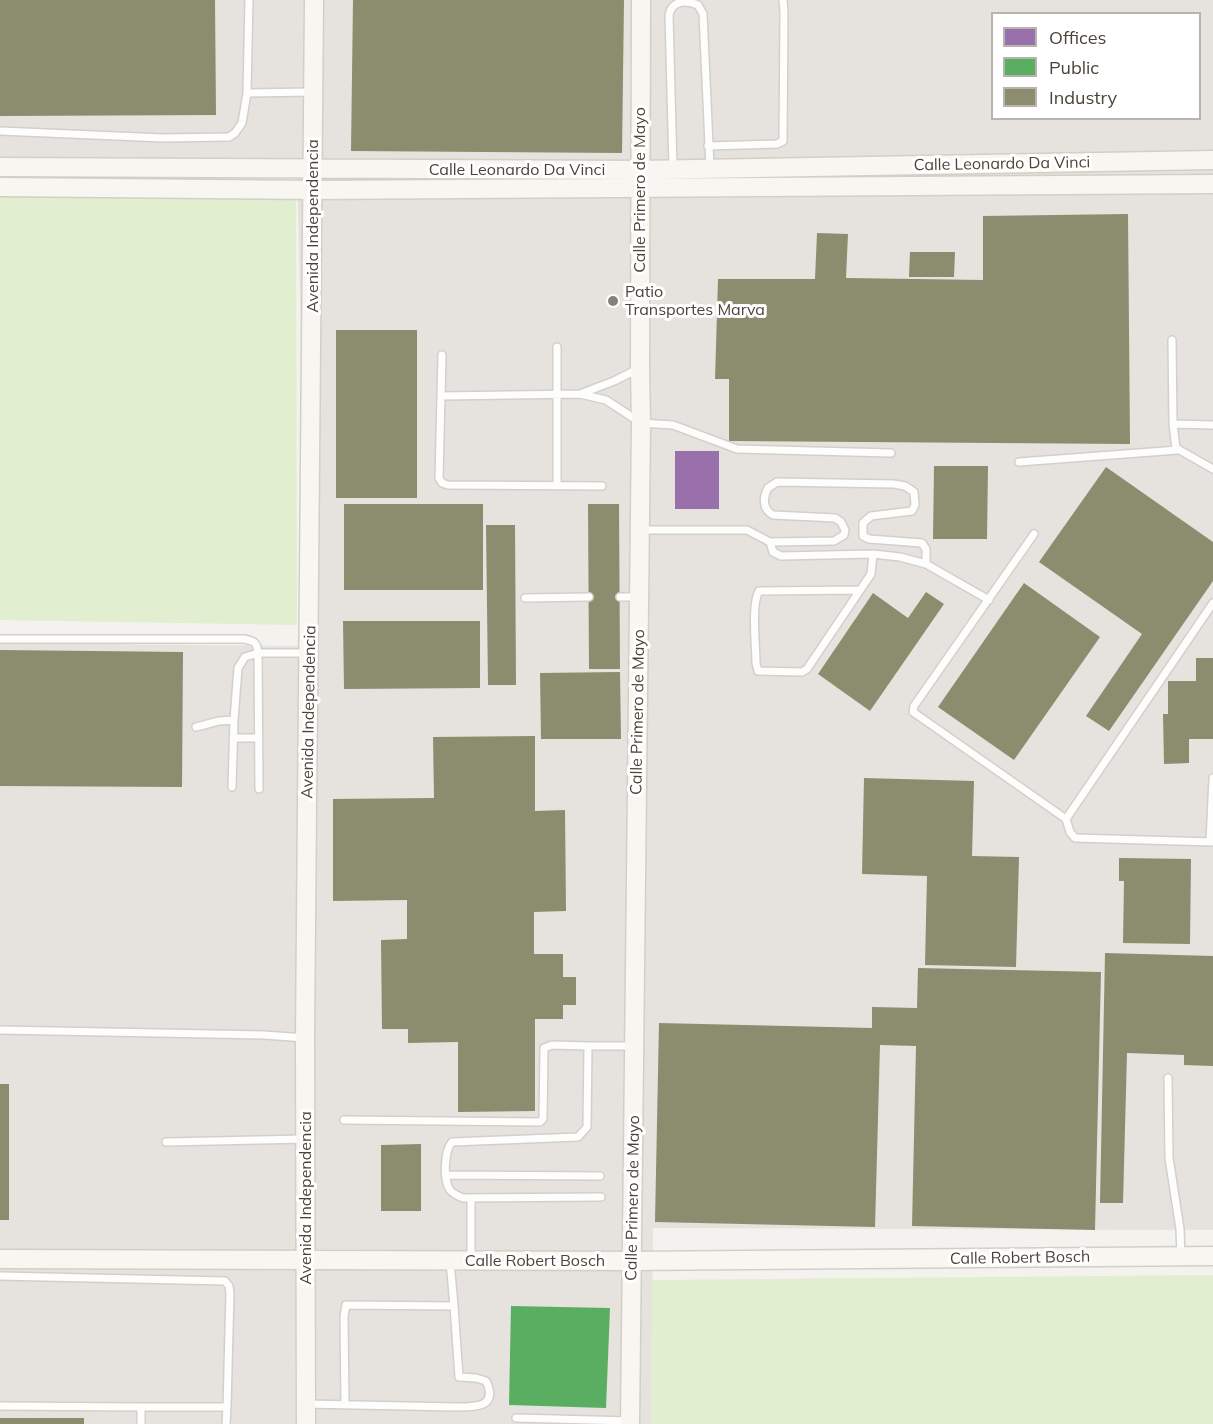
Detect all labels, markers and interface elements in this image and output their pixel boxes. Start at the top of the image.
legend [991,12,1201,120]
text: Offices [1049,26,1106,49]
text: Public [1049,56,1099,79]
text: Industry [1049,86,1117,109]
street label: Calle Primero de Mayo [630,107,650,273]
street label: Avenida Independencia [303,139,323,313]
street label: Calle Leonardo Da Vinci [914,153,1090,175]
street label: Calle Leonardo Da Vinci [429,160,605,180]
place label: Patio Transportes Marva [625,282,765,320]
marker: Patio Transportes Marva [606,294,620,308]
street label: Avenida Independencia [298,625,320,799]
street label: Calle Primero de Mayo [627,629,649,795]
street label: Avenida Independencia [296,1111,316,1285]
street label: Calle Primero de Mayo [622,1115,644,1281]
street label: Calle Robert Bosch [950,1247,1090,1269]
street label: Calle Robert Bosch [465,1251,605,1271]

